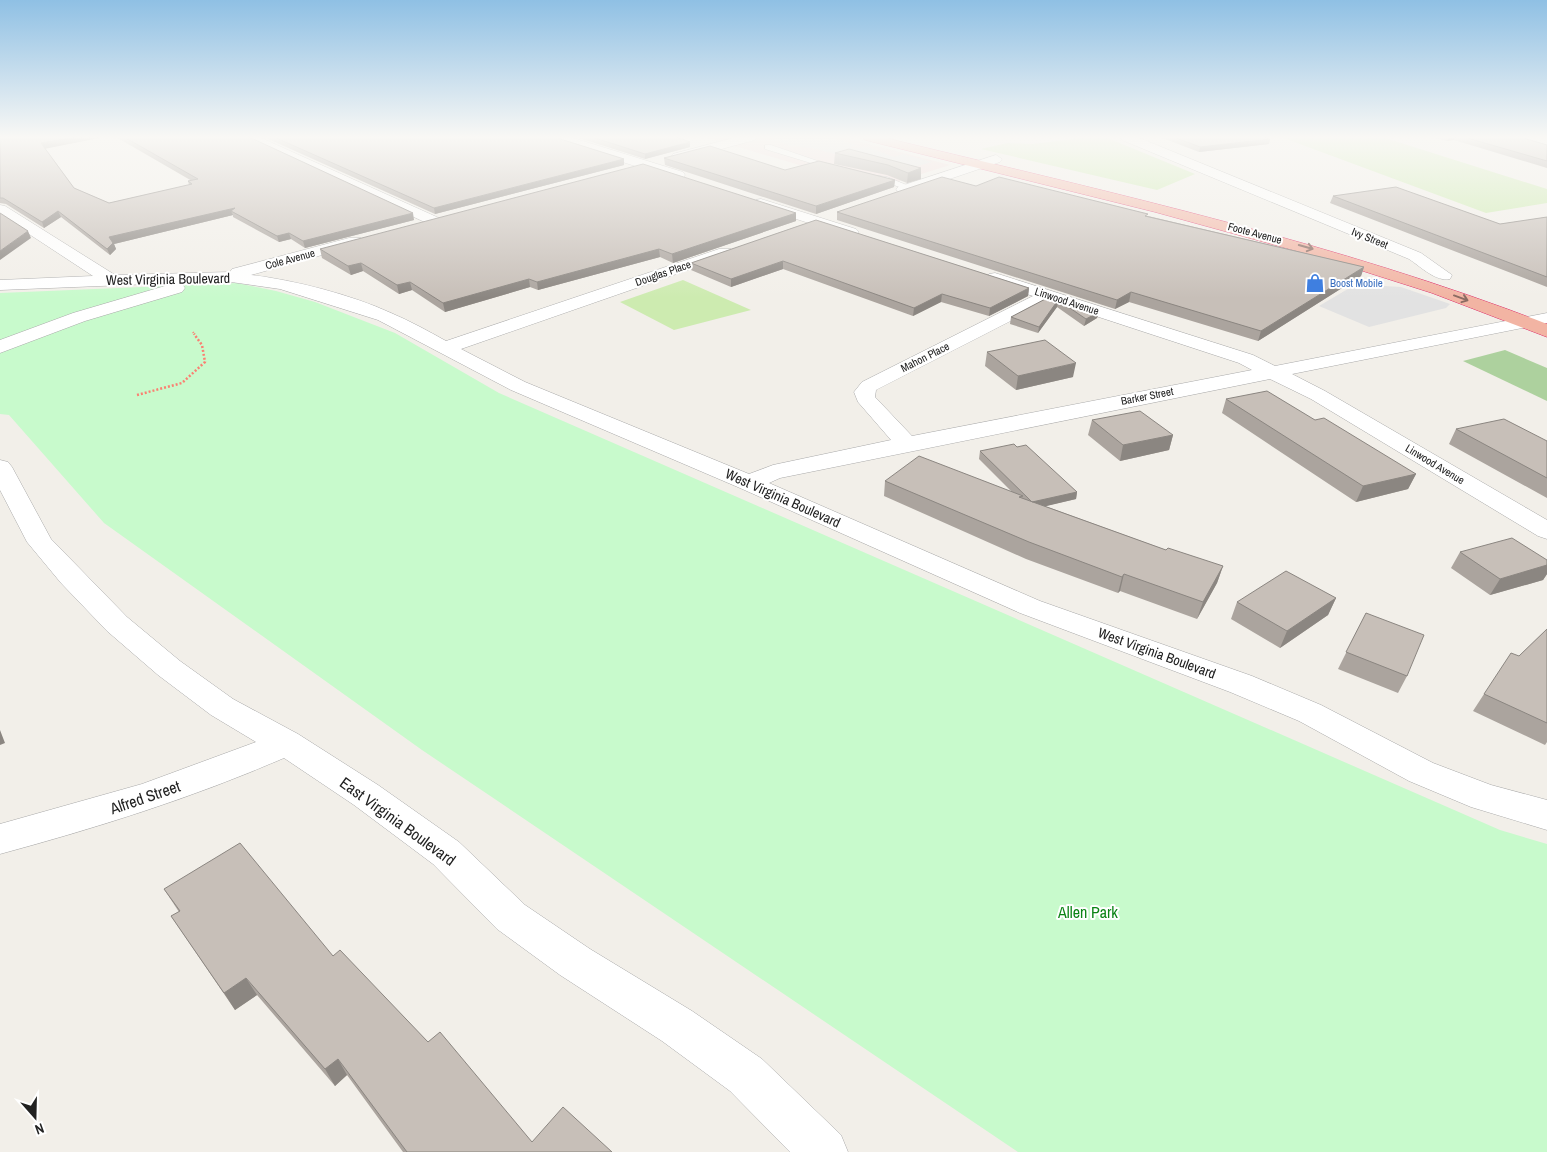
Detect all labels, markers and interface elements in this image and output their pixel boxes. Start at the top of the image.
street label: Foote Avenue [1227,219,1283,247]
street label: Ivy Street [1350,224,1391,252]
one-way arrow [1298,243,1314,252]
street label: Cole Avenue [264,246,316,272]
street label: Douglas Place [633,257,693,289]
street label: West Virginia Boulevard [106,269,230,289]
shop icon: Boost Mobile [1304,272,1326,294]
place label: Boost Mobile [1330,276,1383,290]
street label: Linwood Avenue [1033,284,1101,318]
one-way arrow [1452,294,1468,303]
street label: Mahon Place [898,339,952,375]
street label: Barker Street [1120,384,1175,408]
street label: Linwood Avenue [1403,441,1467,487]
street label: West Virginia Boulevard [723,465,843,531]
street label: West Virginia Boulevard [1096,623,1218,683]
street label: East Virginia Boulevard [336,771,460,871]
street label: Alfred Street [106,775,183,820]
park label: Allen Park [1057,901,1118,923]
north arrow [10,1092,60,1142]
text: N [32,1119,46,1139]

